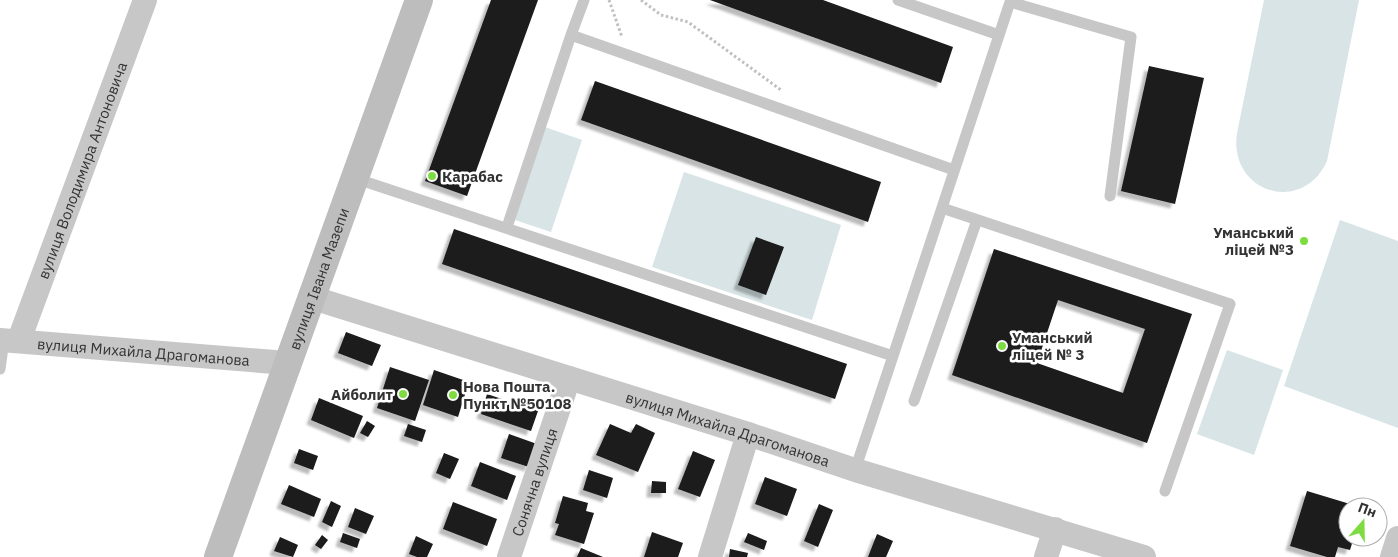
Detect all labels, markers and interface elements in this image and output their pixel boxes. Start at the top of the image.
street label: вулиця Володимира Антоновича [33,59,131,281]
place label: Карабас [442,167,503,186]
marker: Карабас [426,170,438,182]
street label: вулиця Івана Мазепи [284,205,353,352]
place label: Уманський ліцей №3 [1213,223,1294,259]
marker: Уманський ліцей №3 [1298,235,1310,247]
place label: Уманський ліцей № 3 [1012,328,1093,364]
street label: вулиця Михайла Драгоманова [37,334,251,369]
marker: Уманський ліцей № 3 [996,340,1008,352]
place label: Нова Пошта. Пункт №50108 [463,377,572,413]
place label: Айболит [331,385,394,404]
street label: вулиця Михайла Драгоманова [623,387,832,470]
marker: Айболит [397,388,409,400]
marker: Нова Пошта. Пункт №50108 [447,389,459,401]
street label: Сонячна вулиця [507,426,561,539]
north arrow [1338,497,1388,547]
text: Пн [1356,498,1379,521]

